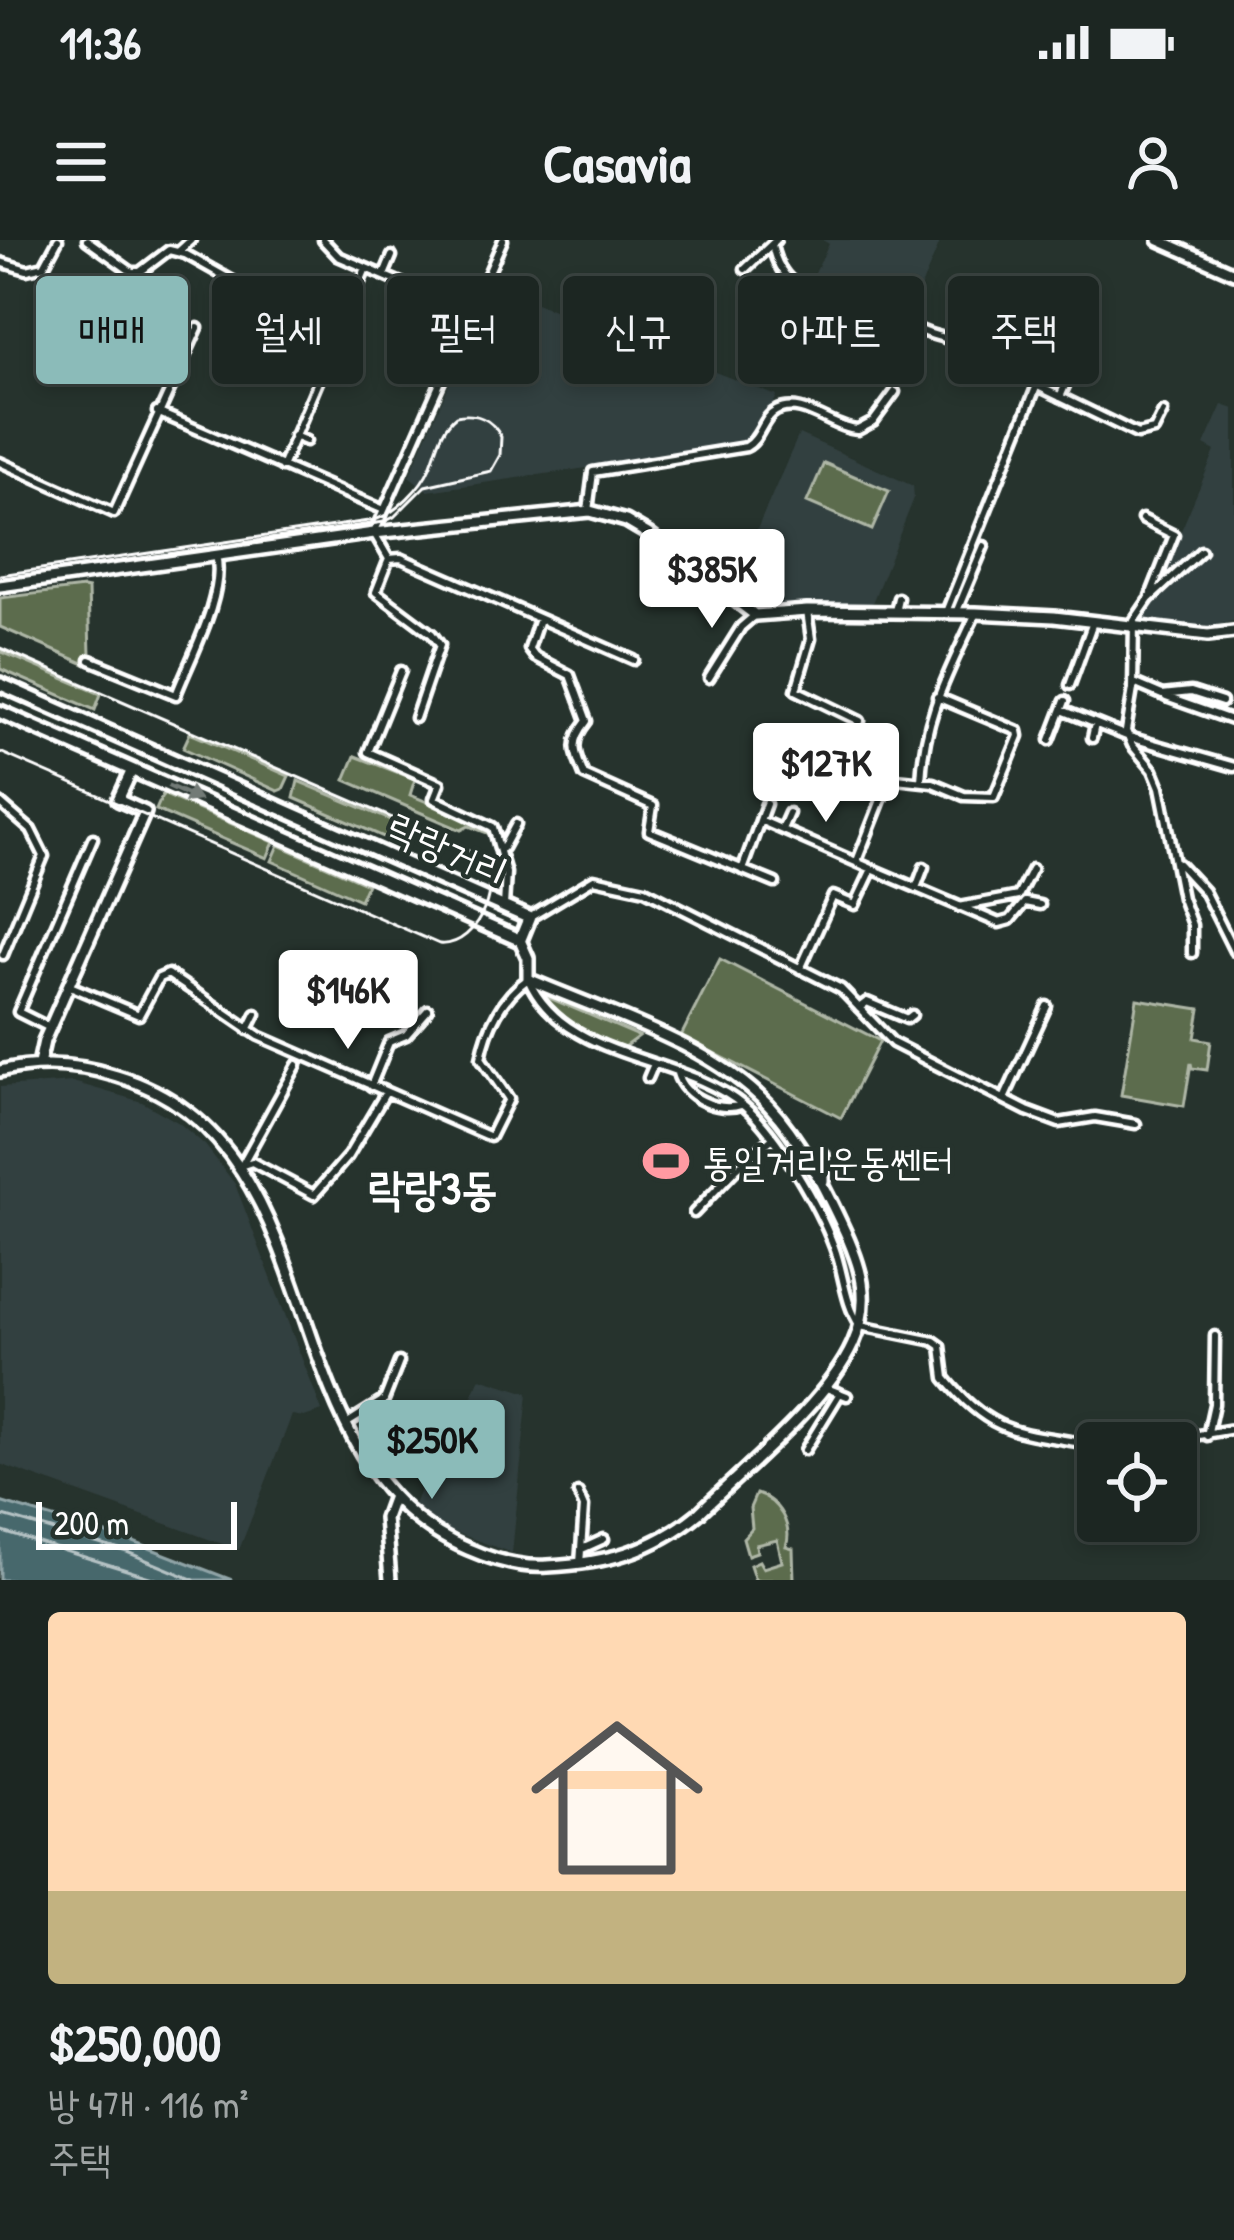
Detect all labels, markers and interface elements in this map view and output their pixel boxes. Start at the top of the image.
text: 11:36 [60,12,141,73]
text: Casavia [543,126,691,199]
icon: menu [48,129,114,195]
icon: person [1120,129,1186,195]
chip: 매매 [36,276,188,384]
chip: 월세 [212,276,363,384]
chip: 필터 [387,276,539,384]
chip: 신규 [563,276,714,384]
chip: 아파트 [738,276,924,384]
chip: 주택 [948,276,1099,384]
pin: $385K [628,529,796,631]
text: $385K [666,541,758,594]
pin: $127K [742,723,910,825]
text: $127K [780,735,872,788]
one-way arrow [167,783,202,803]
street label: 락랑거리 [380,799,516,898]
pin: $146K [264,950,432,1052]
text: $146K [306,962,390,1015]
place label: 통일거리운동쎈터 [702,1134,953,1187]
sports icon: 통일거리운동쎈터 [641,1136,691,1186]
district label: 락랑3동 [369,1157,497,1218]
pin: $250K [348,1400,516,1502]
text: $250K [386,1412,478,1465]
map controls [1077,1422,1197,1542]
button: locate [1077,1422,1197,1542]
scale bar [36,1496,237,1549]
text: 200 m [54,1501,129,1545]
icon: home [509,1690,725,1906]
text: $250,000 [48,2008,221,2077]
text: 방 4개 · 116 m² [48,2077,248,2130]
text: 주택 [48,2131,111,2184]

